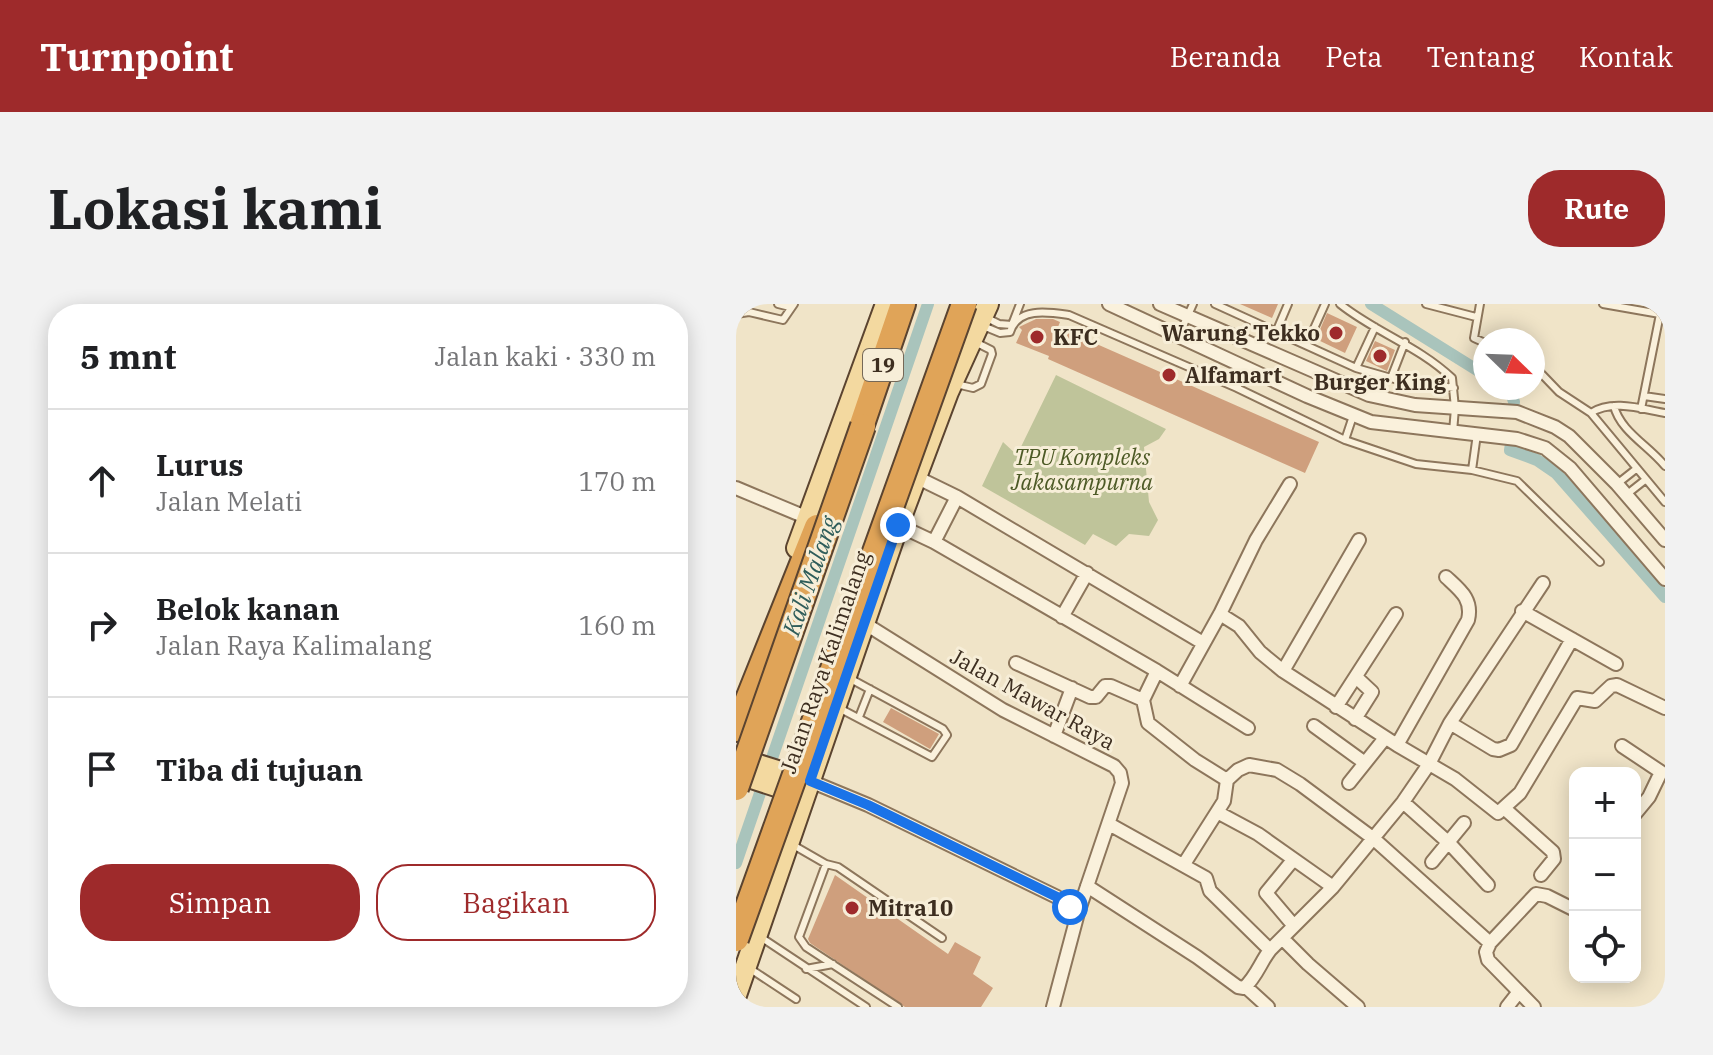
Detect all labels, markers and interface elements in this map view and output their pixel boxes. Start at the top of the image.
text: Turnpoint [40,32,234,81]
text: Beranda [1170,38,1281,75]
text: Peta [1325,38,1382,75]
text: Tentang [1426,38,1535,75]
text: Kontak [1579,38,1673,75]
button: Rute [1528,170,1665,247]
text: Lokasi kami [48,172,382,244]
place label: Warung Tekko [1161,318,1320,347]
place label: KFC [1053,322,1098,351]
marker: Warung Tekko [1327,324,1345,342]
marker: KFC [1028,328,1046,346]
north arrow [1473,328,1545,400]
text: 5 mnt [80,334,177,378]
text: Jalan kaki · 330 m [435,339,656,373]
marker: Burger King [1371,347,1389,365]
road number: 19 [863,349,903,381]
place label: Alfamart [1185,360,1282,389]
marker: Alfamart [1160,366,1178,384]
place label: Burger King [1314,367,1447,396]
park label: TPU Kompleks Jakasampurna [1010,442,1153,496]
text: Lurus [156,445,244,484]
icon: ahead [80,459,124,503]
text: 170 m [578,464,656,498]
text: Jalan Melati [156,484,302,518]
route end [880,507,916,543]
water label: Kali Malang [774,511,846,641]
street label: Jalan Raya Kalimalang [773,547,876,777]
text: Belok kanan [156,589,340,628]
icon: right [80,603,124,647]
text: 160 m [578,608,656,642]
text: Jalan Raya Kalimalang [156,628,432,662]
street label: Jalan Mawar Raya [945,641,1121,756]
icon: arrive [80,747,124,791]
text: Tiba di tujuan [156,750,363,789]
map controls [1569,767,1641,983]
button: + [1569,767,1641,839]
button: − [1569,839,1641,911]
button: Simpan [80,864,360,941]
button: Bagikan [376,864,656,941]
route start [1052,889,1088,925]
place label: Mitra10 [868,893,953,922]
marker: Mitra10 [843,899,861,917]
button: locate [1569,911,1641,983]

